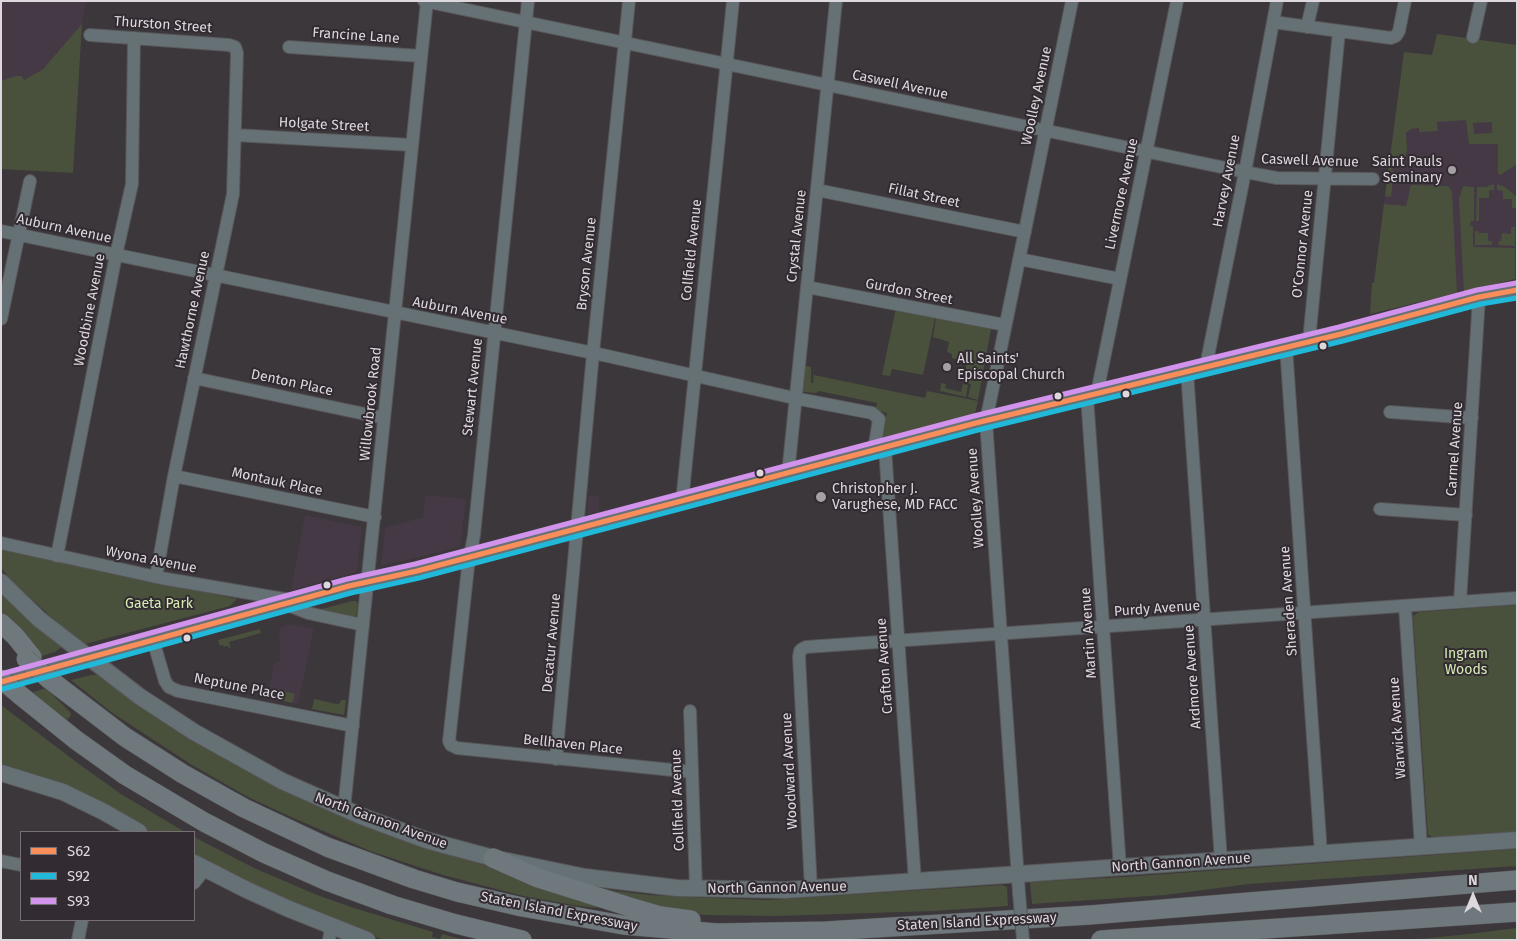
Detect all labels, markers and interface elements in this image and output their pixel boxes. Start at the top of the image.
street label: Thurston Street [113,13,213,37]
street label: Francine Lane [312,25,400,47]
street label: Woolley Avenue [1018,45,1056,147]
street label: Caswell Avenue [850,67,950,103]
street label: Holgate Street [278,114,370,136]
street label: Harvey Avenue [1210,133,1244,229]
street label: Livermore Avenue [1102,137,1142,251]
street label: Caswell Avenue [1261,151,1359,171]
place label: Saint Pauls Seminary [1372,154,1442,186]
marker: Saint Pauls Seminary [1446,164,1458,176]
street label: Fillat Street [887,180,961,212]
street label: Crystal Avenue [784,189,810,283]
street label: O'Connor Avenue [1289,189,1317,299]
street label: Collfield Avenue [678,198,706,302]
street label: Auburn Avenue [15,211,113,247]
street label: Bryson Avenue [574,216,600,312]
street label: Hawthorne Avenue [172,250,214,370]
street label: Woodbine Avenue [71,252,109,368]
street label: Gurdon Street [864,275,954,309]
street label: Auburn Avenue [411,294,509,328]
street label: Stewart Avenue [460,337,486,437]
unlabelled marker [1318,341,1328,351]
street label: Willowbrook Road [357,346,385,462]
place label: All Saints' Episcopal Church [957,351,1065,384]
marker: All Saints' Episcopal Church [941,361,953,373]
street label: Denton Place [249,366,335,400]
unlabelled marker [1121,389,1131,399]
unlabelled marker [1053,391,1063,401]
street label: Carmel Avenue [1443,401,1467,497]
street label: Woolley Avenue [964,447,988,549]
street label: Montauk Place [230,464,324,500]
unlabelled marker [755,468,765,478]
place label: Christopher J. Varughese, MD FACC [832,481,958,514]
marker: Christopher J. Varughese, MD FACC [814,490,828,504]
street label: Wyona Avenue [104,543,198,577]
street label: Sheraden Avenue [1277,545,1301,657]
unlabelled marker [322,580,332,590]
street label: Martin Avenue [1077,587,1101,679]
street label: Decatur Avenue [539,593,565,693]
park label: Gaeta Park [125,596,193,612]
street label: Purdy Avenue [1113,598,1201,620]
street label: Crafton Avenue [873,617,897,715]
street label: Ardmore Avenue [1181,624,1205,730]
unlabelled marker [182,633,192,643]
park label: Ingram Woods [1444,646,1488,679]
street label: Neptune Place [192,670,286,704]
street label: Warwick Avenue [1386,676,1410,780]
street label: Woodward Avenue [779,712,801,830]
street label: Bellhaven Place [522,731,624,759]
street label: Collfield Avenue [668,749,688,851]
street label: North Gannon Avenue [313,789,449,853]
legend [20,831,195,921]
text: S62 [67,842,90,860]
street label: North Gannon Avenue [1111,850,1251,876]
text: S92 [67,867,90,885]
north arrow [1448,871,1498,921]
text: N [1468,872,1478,889]
street label: North Gannon Avenue [707,878,847,898]
street label: Staten Island Expressway [479,889,639,935]
text: S93 [67,892,90,910]
street label: Staten Island Expressway [897,909,1057,935]

